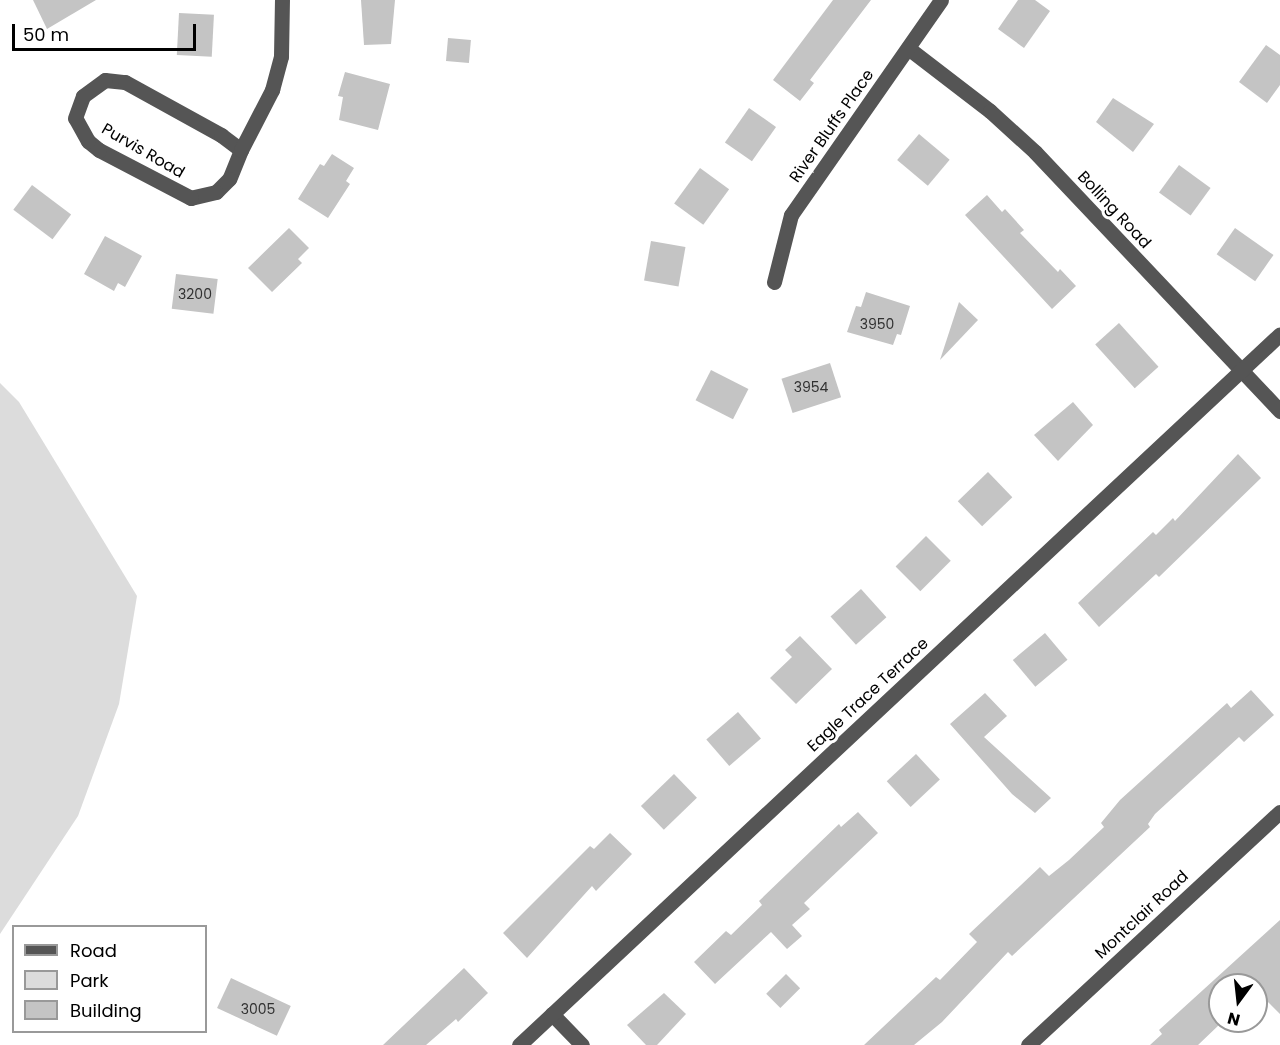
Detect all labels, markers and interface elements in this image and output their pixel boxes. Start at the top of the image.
scale bar [15,12,200,50]
text: 50 m [23,22,69,47]
street label: River Bluffs Place [786,66,878,186]
street label: Purvis Road [98,120,188,182]
street label: Bolling Road [1073,167,1155,253]
house number: 3200 [178,286,212,302]
house number: 3950 [860,316,894,332]
house number: 3954 [794,379,828,395]
street label: Eagle Trace Terrace [804,634,932,756]
street label: Montclair Road [1091,867,1193,963]
legend [12,925,207,1033]
text: Road [70,938,117,963]
text: Park [70,968,109,993]
north arrow [1208,973,1268,1033]
text: Building [70,998,142,1023]
house number: 3005 [241,1001,275,1017]
text: N [1225,1006,1243,1032]

